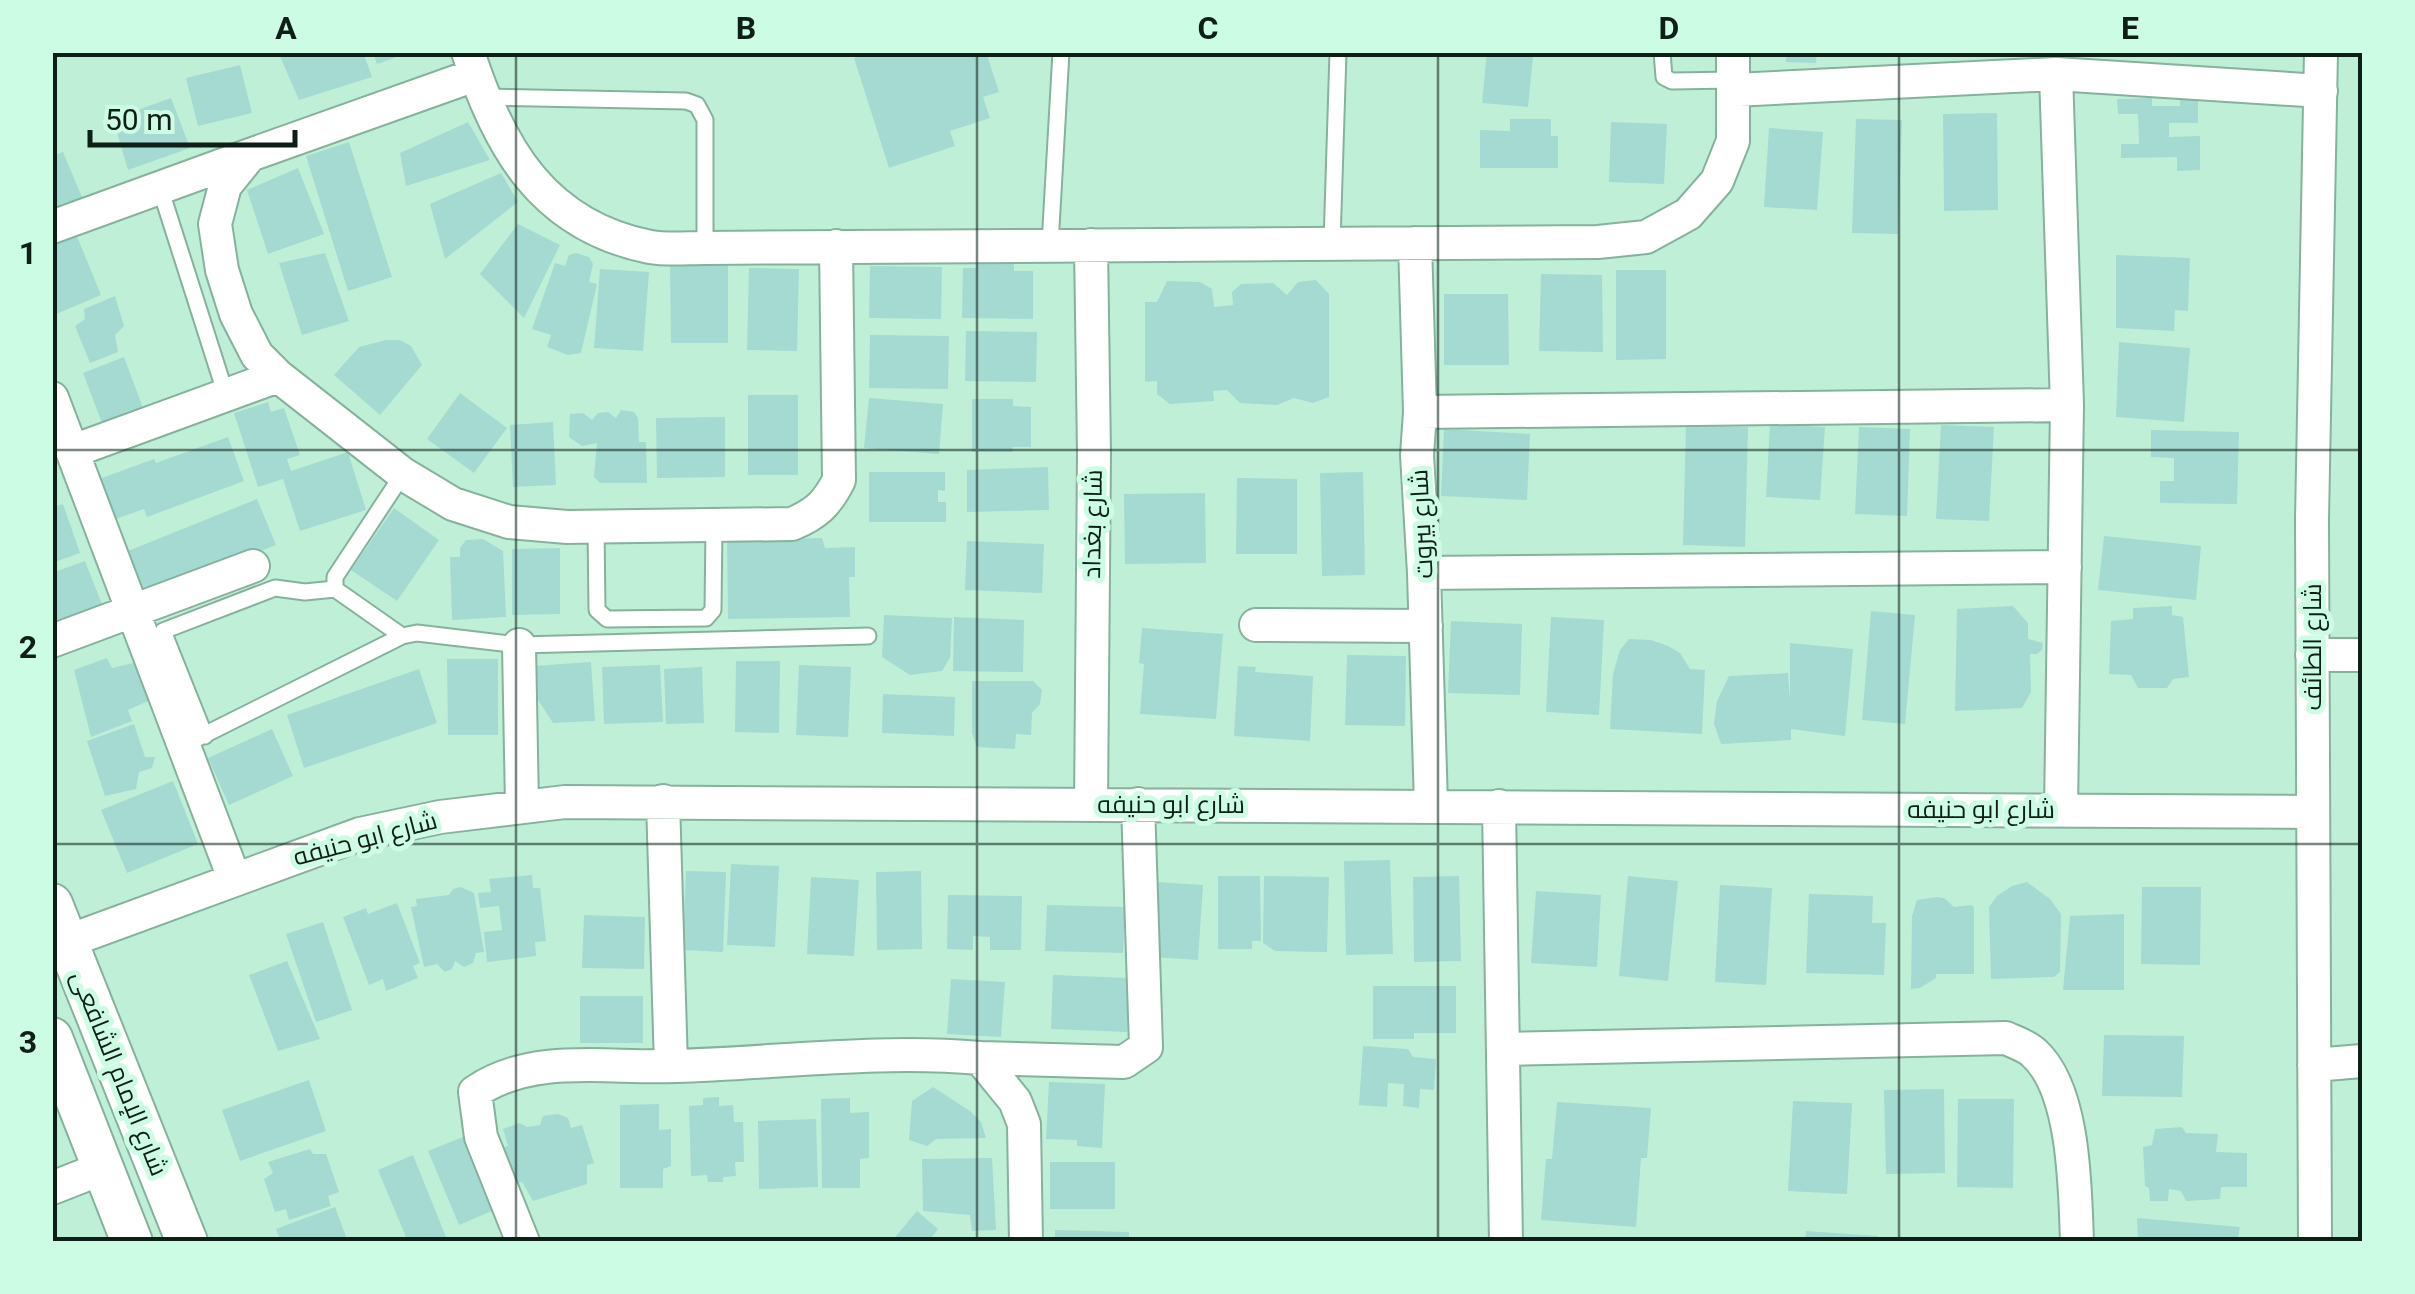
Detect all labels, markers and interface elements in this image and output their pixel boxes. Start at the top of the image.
text: A [275,9,297,47]
text: B [736,9,756,47]
text: C [1198,9,1218,47]
text: D [1659,9,1679,47]
text: E [2121,9,2139,47]
scale bar [90,85,295,147]
text: 50 m [105,102,172,137]
text: 1 [19,234,37,272]
street label: شارع بيروت [1404,468,1441,579]
street label: شارع بغداد [1077,469,1110,579]
street label: شارع الطائف [2298,583,2329,711]
text: 2 [19,628,37,666]
street label: شارع ابو حنيفه [1097,790,1245,821]
street label: شارع ابو حنيفه [1907,795,2055,826]
street label: شارع ابو حنيفه [290,805,441,874]
street label: شارع الإمام الشافعى [62,967,174,1181]
text: 3 [19,1023,37,1061]

